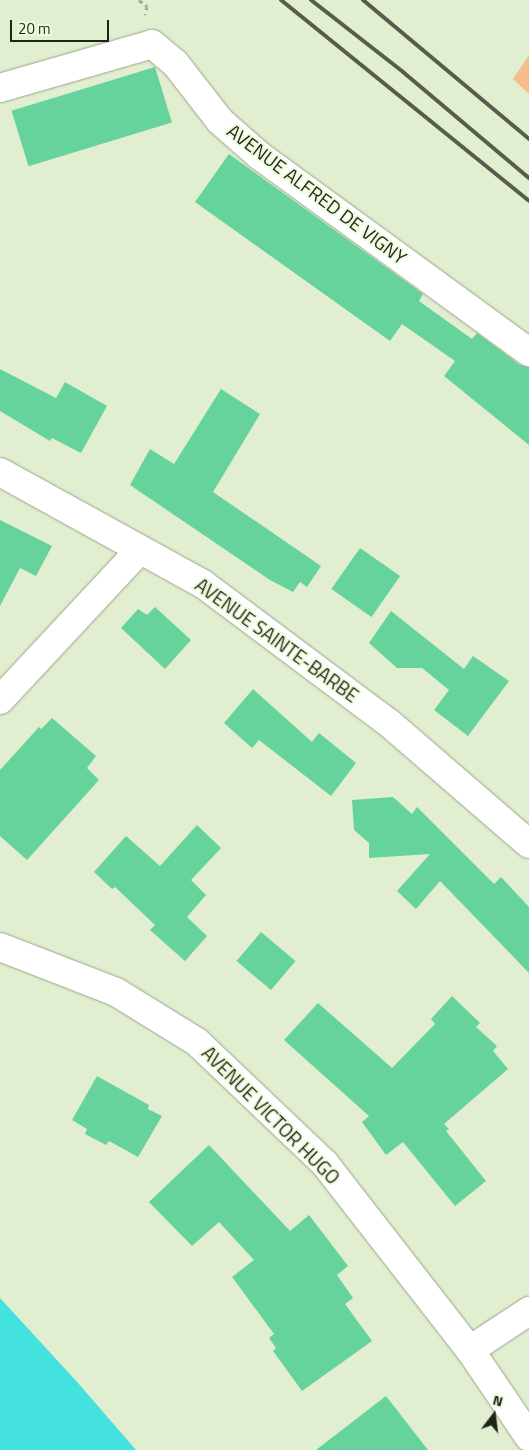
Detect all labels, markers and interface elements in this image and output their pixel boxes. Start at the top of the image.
scale bar [12,10,111,42]
text: 20 m [18,17,51,40]
street label: AVENUE ALFRED DE VIGNY [223,119,411,269]
street label: AVENUE SAINTE-BARBE [191,573,363,707]
street label: AVENUE VICTOR HUGO [197,1041,345,1189]
text: N [491,1389,505,1411]
north arrow [469,1390,519,1440]

